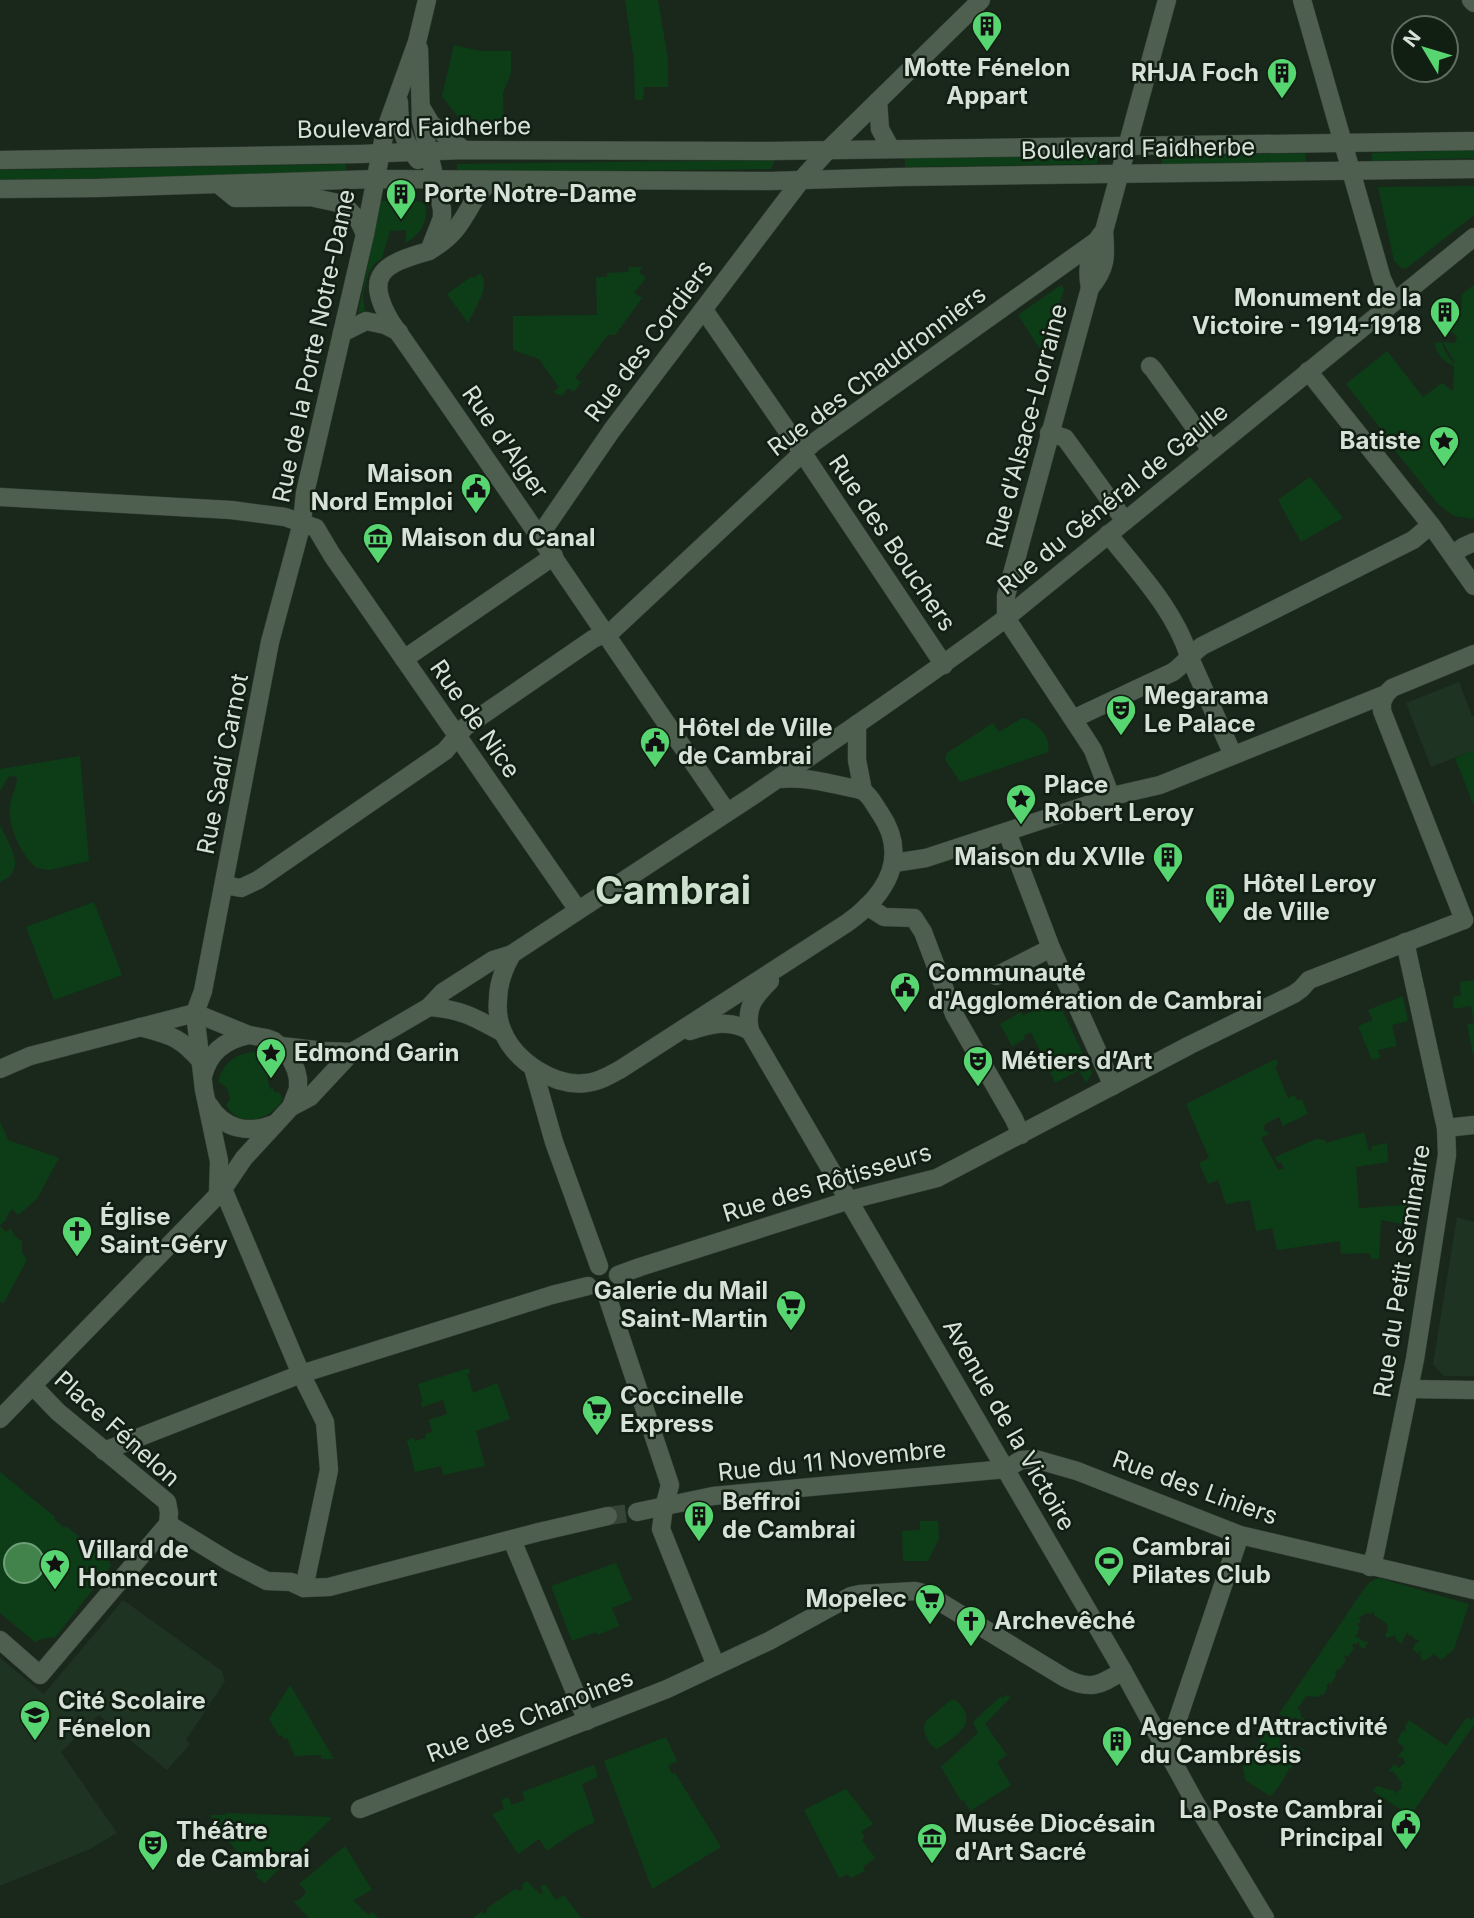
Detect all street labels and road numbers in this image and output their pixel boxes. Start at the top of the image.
street label: Boulevard Faidherbe [297,111,531,144]
street label: Boulevard Faidherbe [1021,132,1255,165]
street label: Rue de la Porte Notre-Dame [266,187,361,505]
street label: Rue des Cordiers [578,254,719,427]
street label: Rue des Chaudronniers [762,279,991,462]
street label: Rue d'Alsace-Lorraine [980,301,1073,551]
street label: Rue d'Alger [456,380,555,503]
street label: Rue du Général de Gaulle [992,397,1234,600]
street label: Rue des Bouchers [823,449,962,636]
street label: Rue de Nice [424,654,527,783]
street label: Rue Sadi Carnot [191,671,254,857]
street label: Rue des Rôtisseurs [719,1137,935,1228]
street label: Rue du Petit Séminaire [1367,1142,1436,1400]
street label: Avenue de la Victoire [937,1314,1082,1536]
street label: Place Fénelon [49,1365,186,1493]
street label: Rue du 11 Novembre [716,1434,948,1487]
street label: Rue des Liniers [1109,1444,1282,1531]
street label: Rue des Chanoines [422,1663,637,1768]

